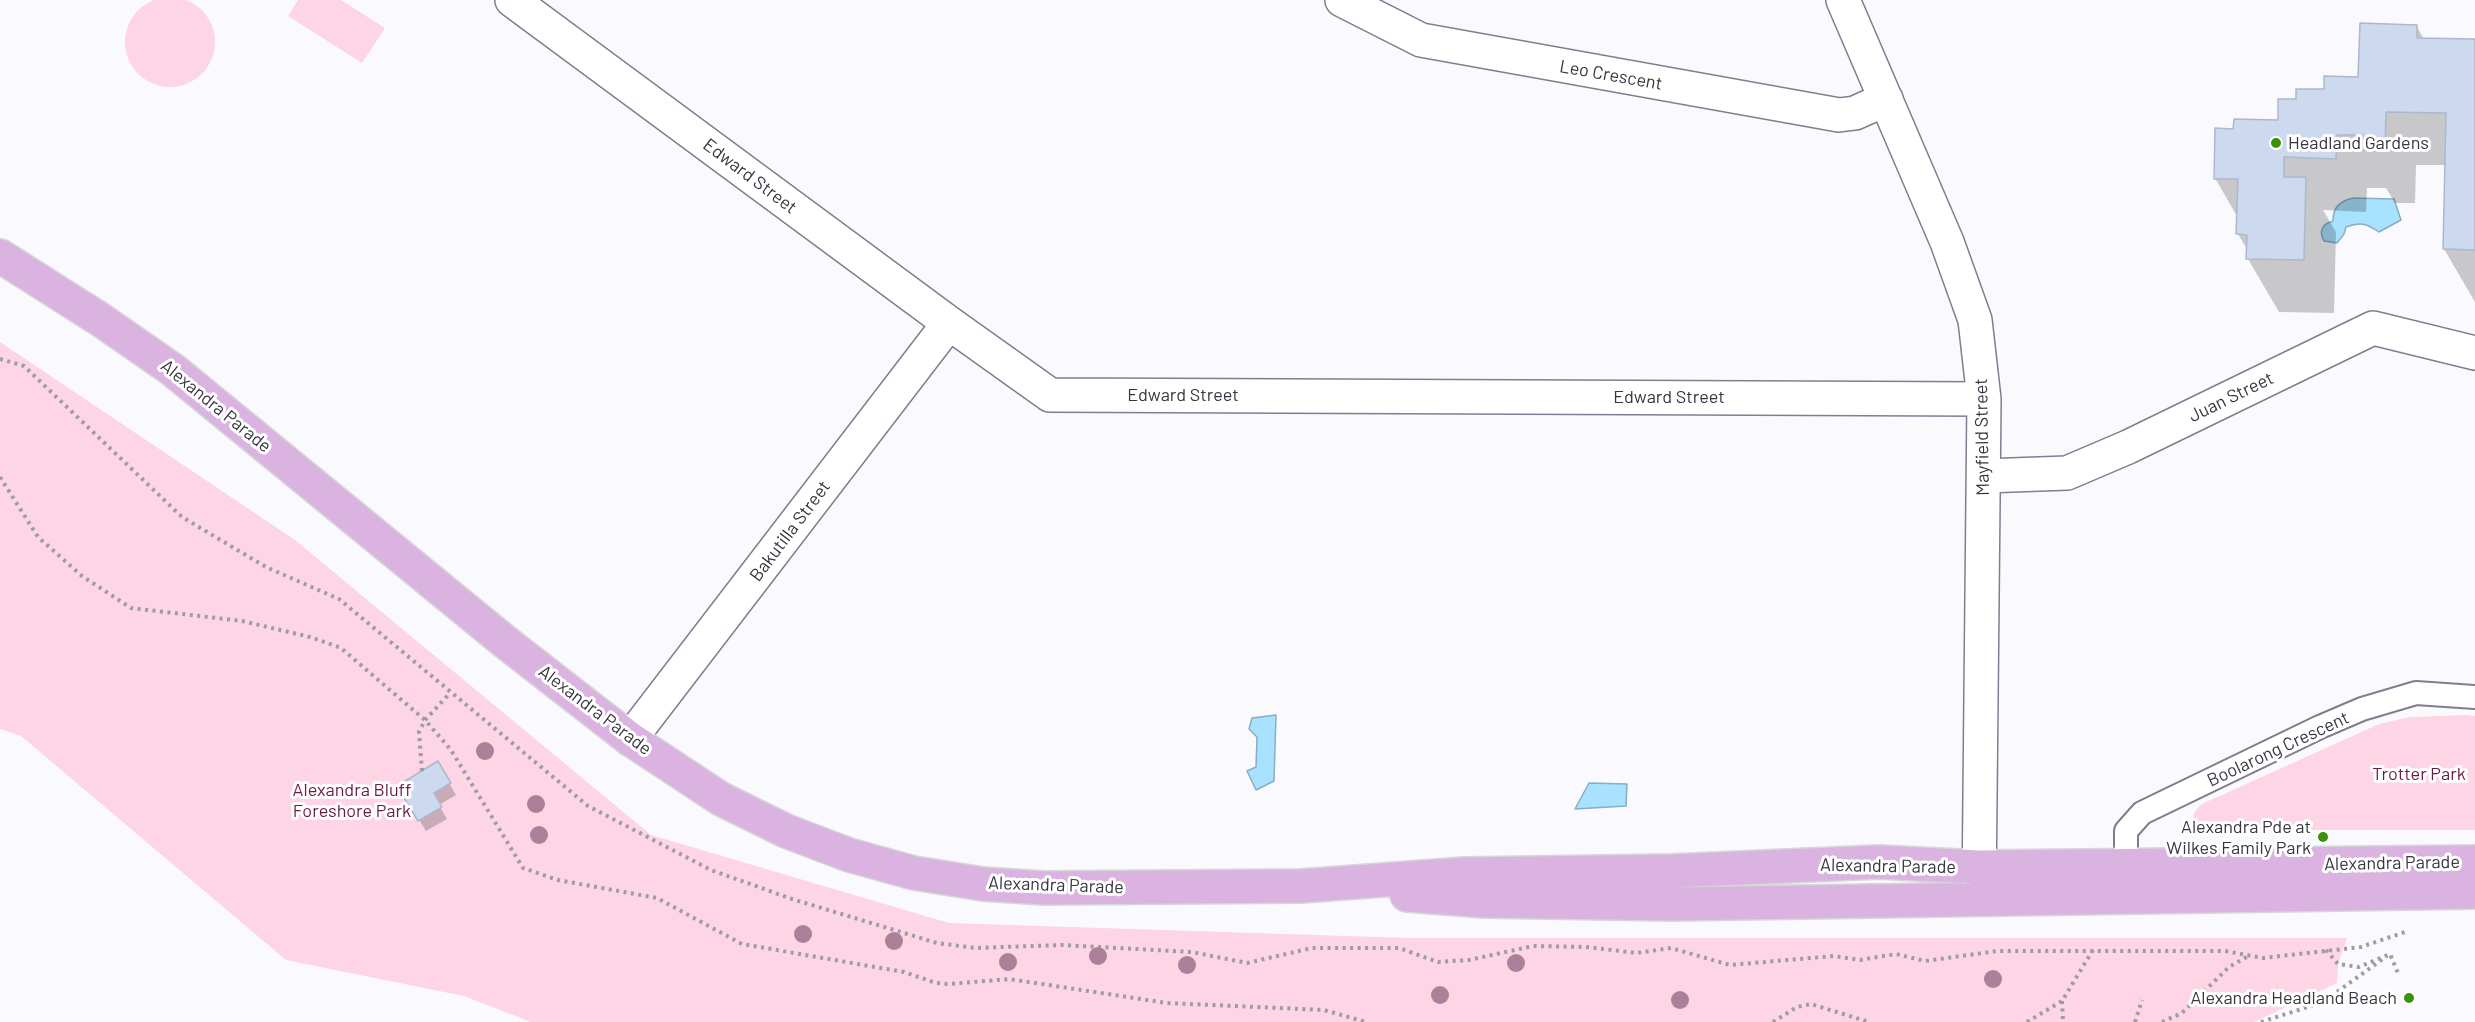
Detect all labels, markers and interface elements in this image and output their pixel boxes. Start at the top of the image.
street label: Leo Crescent [1558,55,1664,95]
place label: Headland Gardens [2288,132,2429,154]
street label: Edward Street [699,134,801,218]
marker: Headland Gardens [2269,136,2283,150]
street label: Alexandra Parade [156,355,276,457]
street label: Juan Street [2185,367,2277,427]
street label: Mayfield Street [1970,378,1994,496]
street label: Edward Street [1127,384,1239,406]
street label: Edward Street [1613,386,1725,408]
street label: Bakutilla Street [745,476,835,586]
street label: Alexandra Parade [534,660,656,760]
street label: Boolarong Crescent [2204,707,2352,791]
park label: Trotter Park [2372,763,2466,785]
park label: Alexandra Bluff Foreshore Park [293,779,411,822]
place label: Alexandra Pde at Wilkes Family Park [2166,816,2311,858]
marker: Alexandra Pde at Wilkes Family Park [2316,830,2330,844]
street label: Alexandra Parade [2324,851,2460,875]
street label: Alexandra Parade [1820,854,1956,878]
street label: Alexandra Parade [988,872,1124,898]
place label: Alexandra Headland Beach [2190,987,2397,1009]
marker: Alexandra Headland Beach [2402,991,2416,1005]

